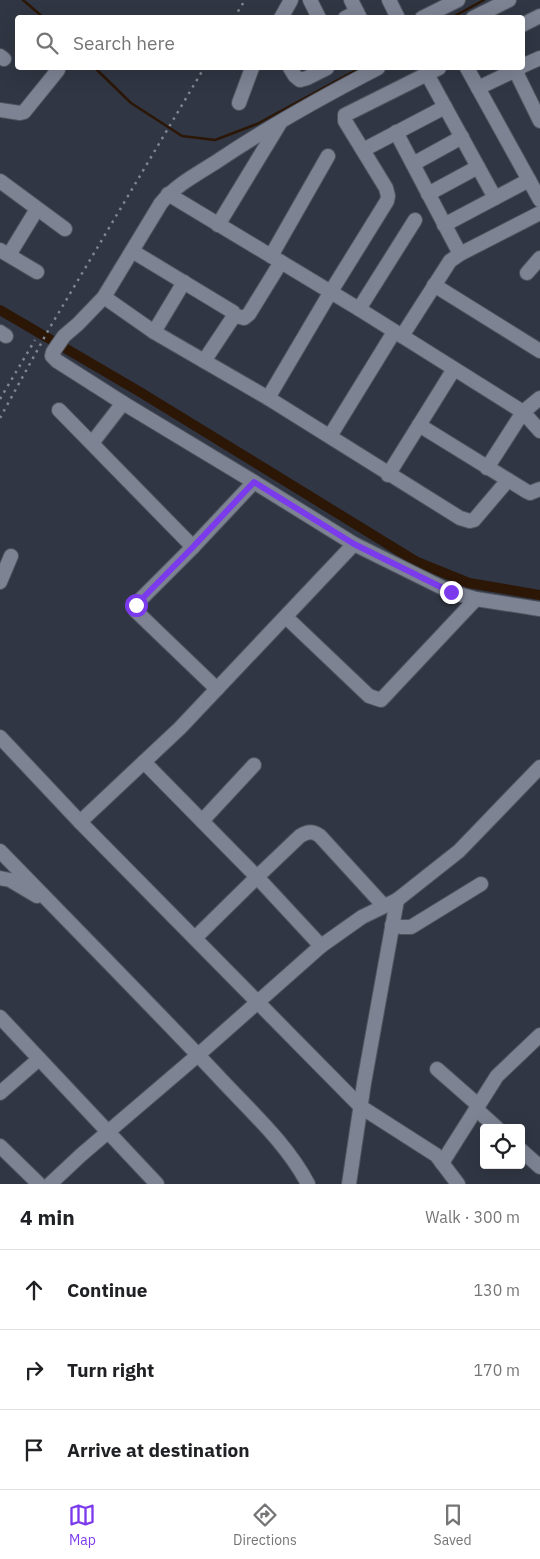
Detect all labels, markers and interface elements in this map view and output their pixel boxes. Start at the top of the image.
search box [15,15,525,70]
icon: search [33,29,61,57]
text: Search here [73,31,175,55]
route end [440,581,463,604]
route start [125,594,148,617]
map controls [480,1124,525,1169]
button: locate [480,1124,525,1169]
text: 4 min [20,1203,75,1231]
text: Walk · 300 m [425,1207,520,1227]
icon: ahead [20,1276,48,1304]
text: Continue [67,1278,147,1302]
text: 130 m [473,1280,520,1300]
icon: right [20,1356,48,1384]
text: Turn right [67,1358,154,1382]
text: 170 m [473,1360,520,1380]
icon: arrive [20,1436,48,1464]
text: Arrive at destination [67,1438,250,1462]
tab: Map [68,1501,96,1549]
tab: Directions [233,1501,297,1549]
tab: Saved [434,1501,472,1549]

